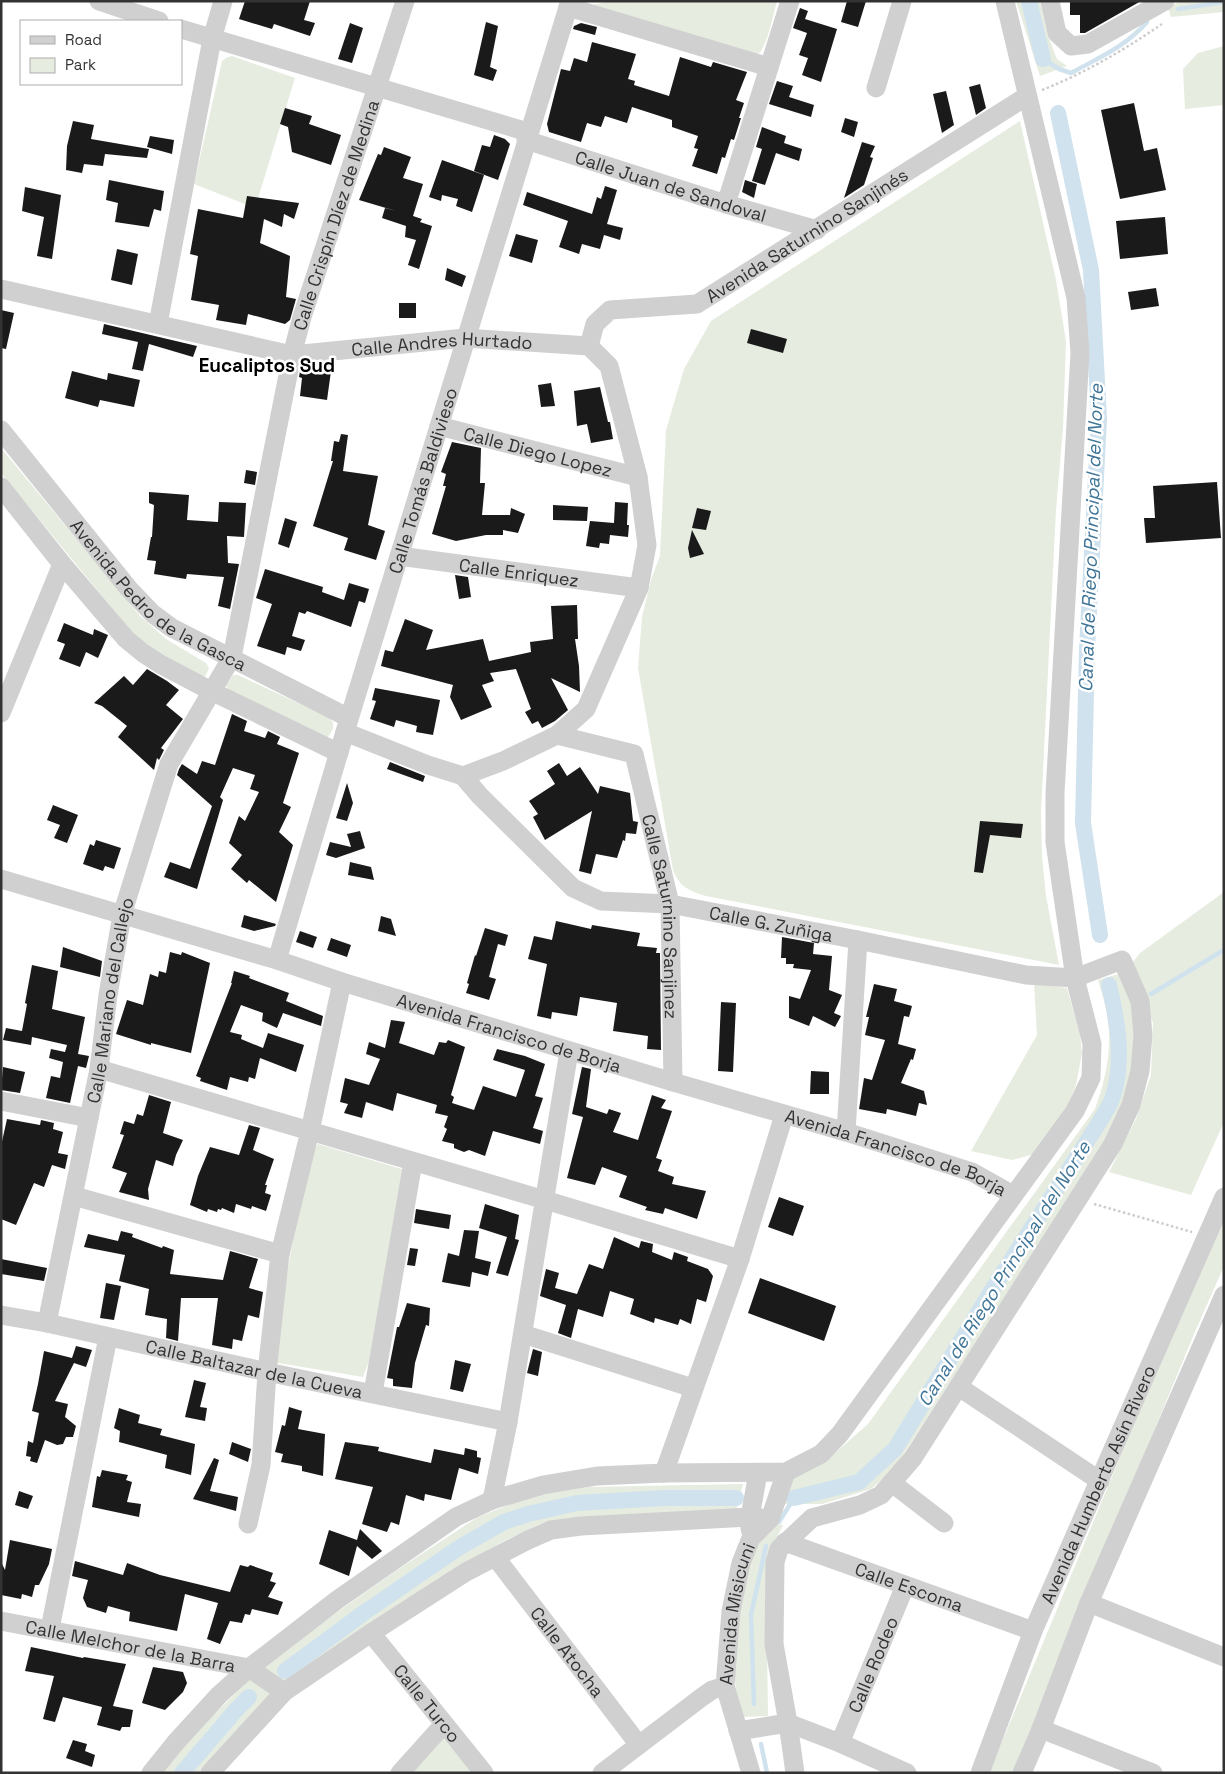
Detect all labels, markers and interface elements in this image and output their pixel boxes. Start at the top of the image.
legend [20,20,182,85]
text: Road [65,30,102,49]
text: Park [65,55,96,74]
street label: Calle Crispín Díez de Medina [288,97,384,333]
street label: Calle Juan de Sandoval [572,145,769,226]
street label: Avenida Saturnino Sanjinés [701,163,912,307]
street label: Calle Andres Hurtado [350,326,533,361]
district label: Eucaliptos Sud [199,353,335,378]
water label: Canal de Riego Principal del Norte [1073,383,1109,692]
street label: Calle Tomás Baldivieso [383,385,462,576]
street label: Calle Diego Lopez [461,421,615,481]
street label: Avenida Pedro de la Gasca [66,514,251,676]
street label: Calle Enriquez [458,553,580,591]
street label: Calle Saturnino Sanjinez [637,812,683,1019]
street label: Calle Mariano del Callejo [81,894,138,1105]
street label: Calle G. Zuñiga [707,900,835,946]
street label: Avenida Francisco de Borja [394,988,624,1077]
street label: Avenida Francisco de Borja [782,1104,1011,1201]
water label: Canal de Riego Principal del Norte [912,1136,1097,1411]
street label: Calle Baltazar de la Cueva [144,1334,365,1403]
street label: Avenida Humberto Asín Rivero [1035,1361,1160,1607]
street label: Avenida Misicuni [714,1539,760,1686]
street label: Calle Escoma [852,1557,967,1617]
street label: Calle Atocha [526,1602,610,1702]
street label: Calle Rodeo [842,1613,903,1716]
street label: Calle Melchor de la Barra [24,1614,238,1677]
street label: Calle Turco [389,1659,466,1747]

